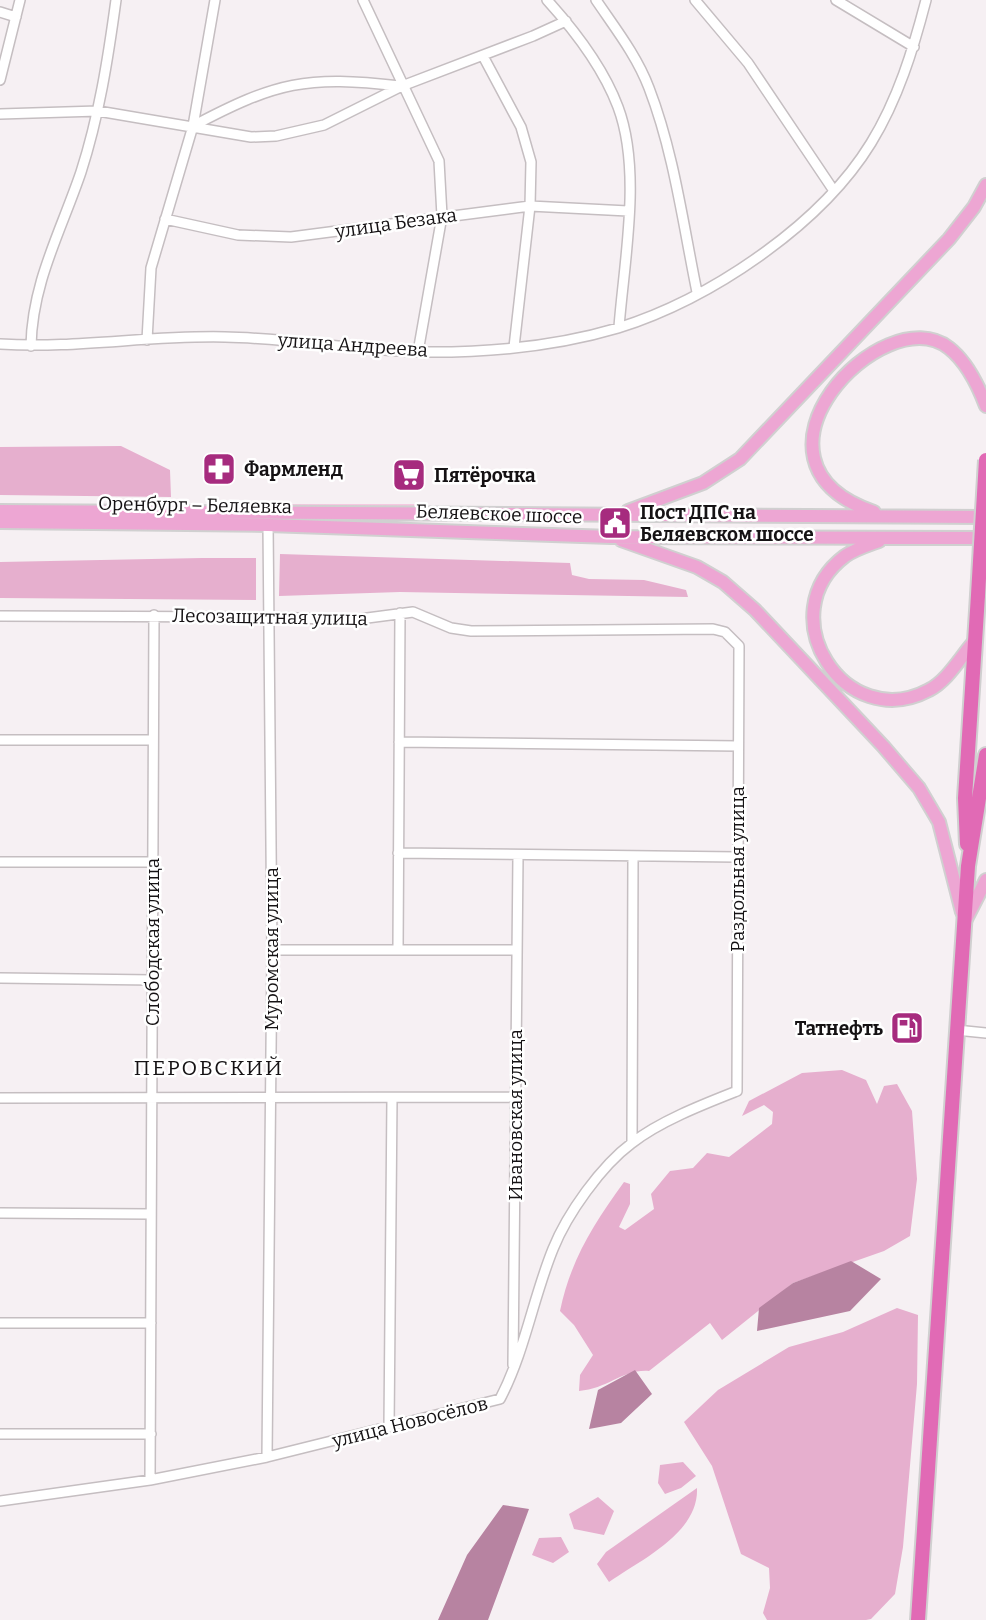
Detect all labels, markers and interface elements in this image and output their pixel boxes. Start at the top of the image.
street label: улица Безака [333,203,459,243]
street label: улица Андреева [276,328,429,362]
pharmacy icon: Фармленд [200,450,238,488]
supermarket icon: Пятёрочка [390,456,428,494]
place label: Фармленд [244,458,343,481]
place label: Пятёрочка [434,464,536,487]
street label: Оренбург – Беляевка [98,492,293,518]
street label: Беляевское шоссе [415,500,583,528]
place label: Пост ДПС на Беляевском шоссе [640,501,814,546]
public building icon: Пост ДПС на Беляевском шоссе [596,504,634,542]
street label: Лесозащитная улица [172,604,369,630]
street label: Раздольная улица [726,786,749,952]
street label: Слободская улица [141,857,164,1026]
street label: Муромская улица [260,867,283,1031]
fuel station icon: Татнефть [888,1009,926,1047]
place label: Татнефть [795,1017,883,1040]
street label: Ивановская улица [504,1029,527,1201]
district label: ПЕРОВСКИЙ [134,1055,284,1081]
street label: улица Новосёлов [329,1392,490,1453]

